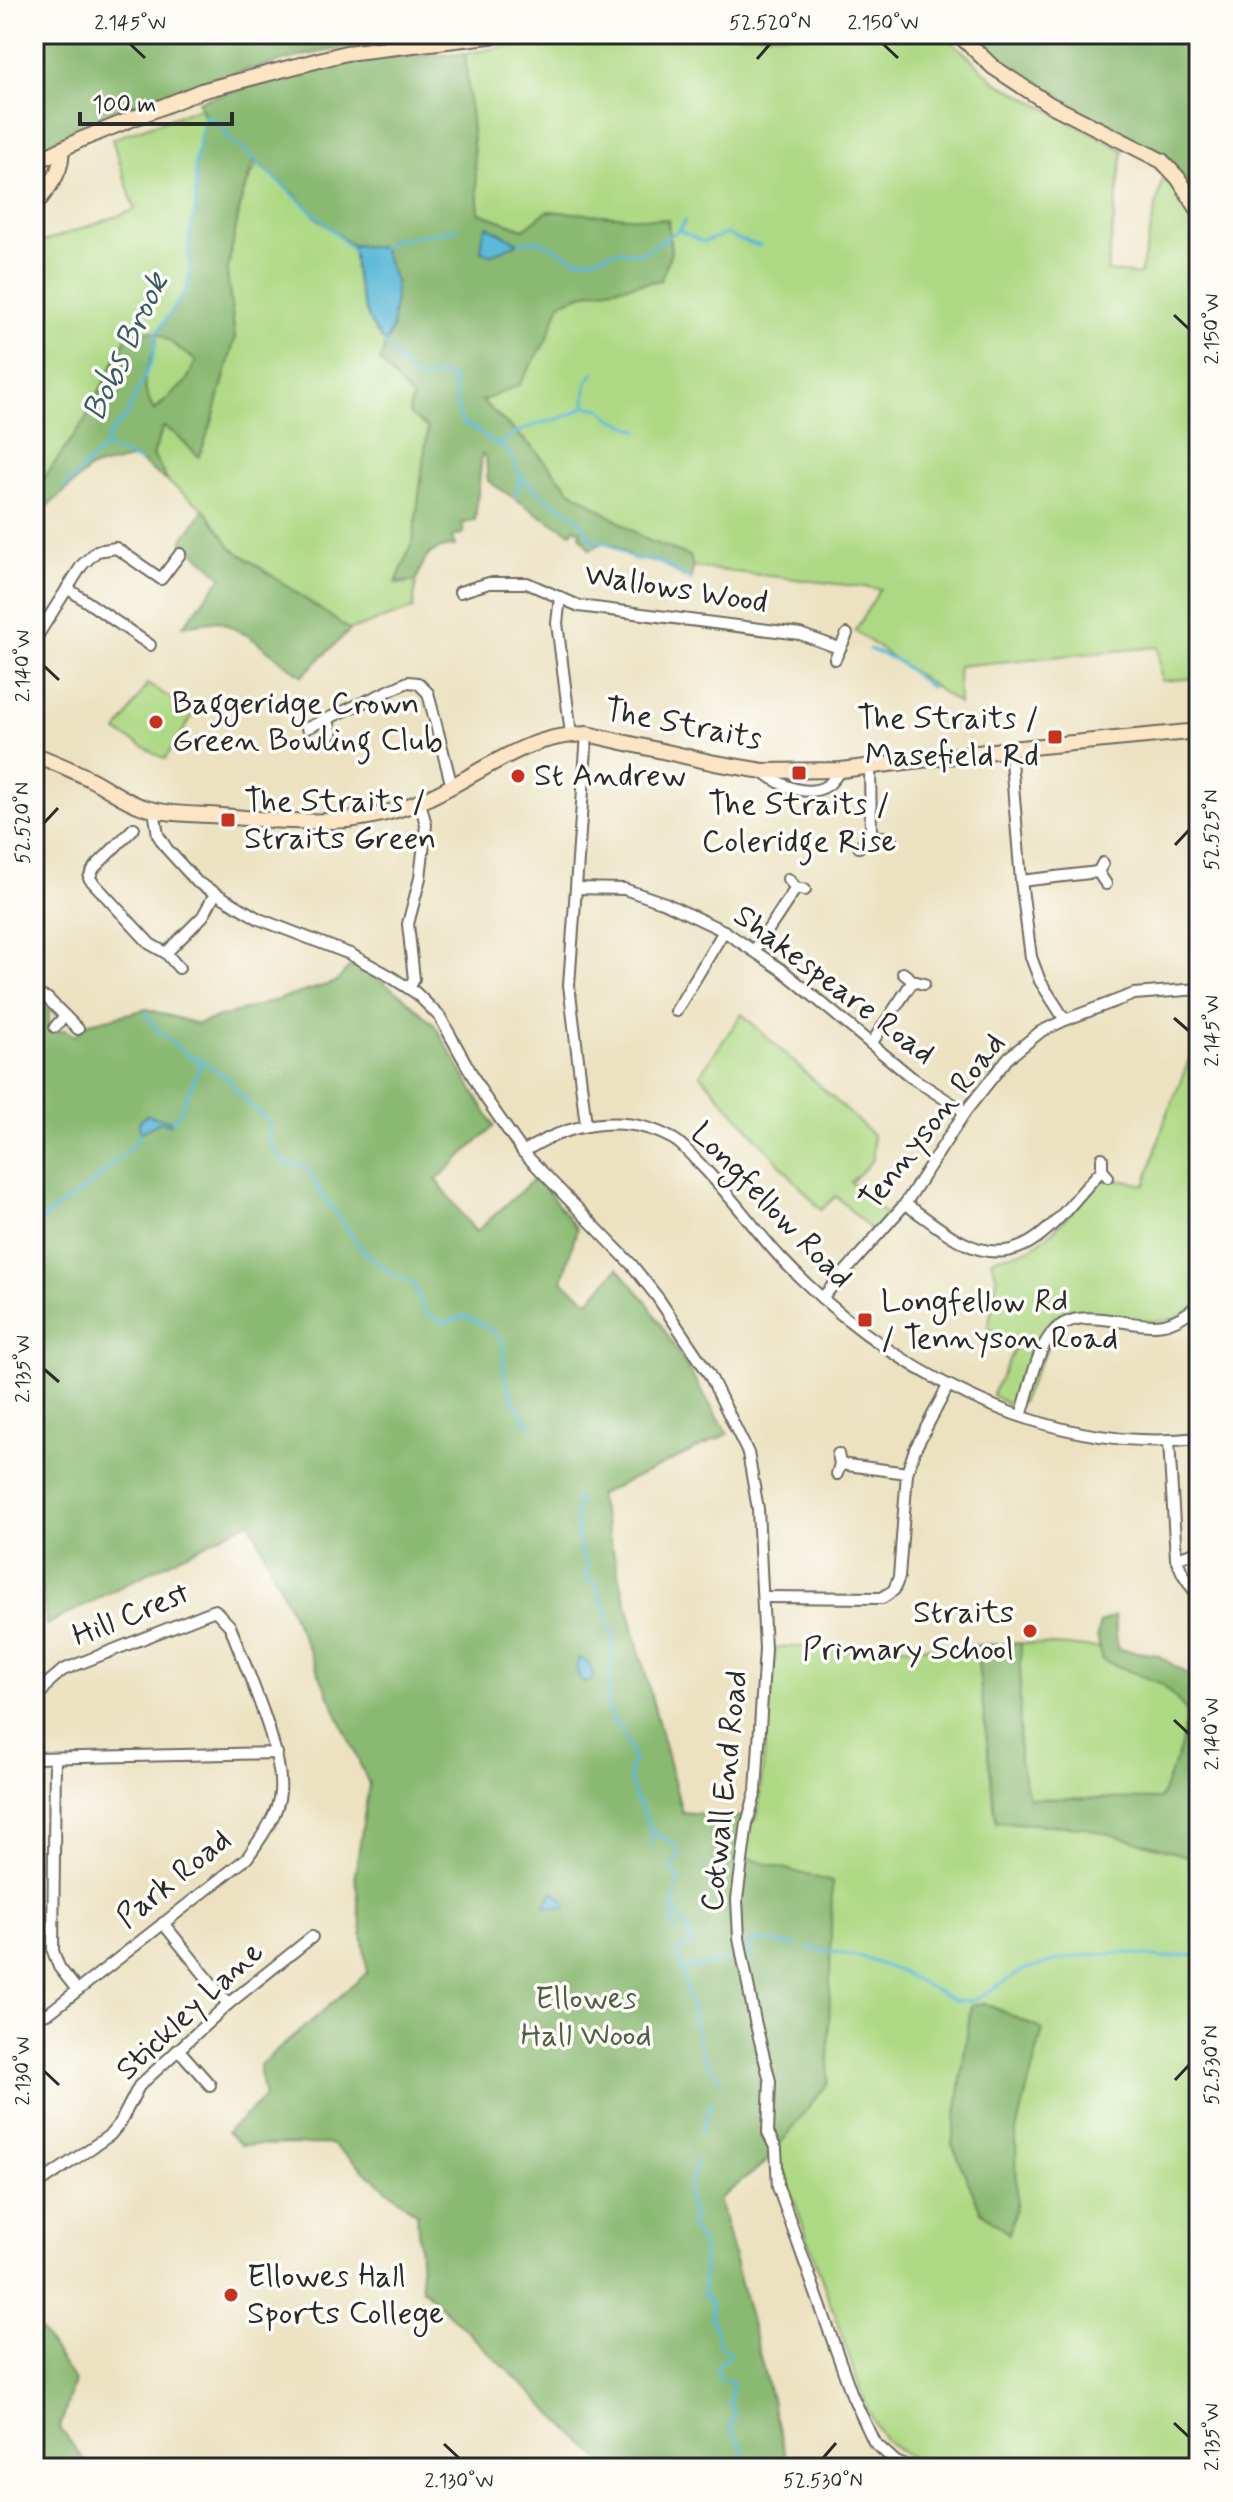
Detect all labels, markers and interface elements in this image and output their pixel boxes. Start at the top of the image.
text: 2.145°W [94,10,166,37]
text: 52.520°N [729,10,811,37]
text: 2.150°W [847,10,919,37]
scale bar [80,76,232,126]
text: 100 m [92,90,156,121]
water label: Bobs Brook [72,264,181,428]
text: 2.150°W [1199,293,1226,365]
street label: Wallows Wood [581,554,771,624]
text: 2.140°W [10,630,37,702]
place label: Baggeridge Crown Green Bowling Club [172,683,443,765]
street label: The Straits [601,689,765,761]
place label: The Straits / Masefield Rd [857,698,1039,777]
marker: Baggeridge Crown Green Bowling Club [147,713,165,731]
marker: The Straits / Masefield Rd [1046,728,1064,746]
place label: St Andrew [534,755,686,797]
marker: The Straits / Coleridge Rise [790,764,808,782]
marker: St Andrew [509,767,527,785]
place label: The Straits / Straits Green [244,781,436,860]
text: 52.520°N [10,782,37,864]
place label: The Straits / Coleridge Rise [702,784,896,866]
text: 52.525°N [1199,789,1226,871]
marker: The Straits / Straits Green [219,811,237,829]
street label: Shakespeare Road [725,895,943,1075]
text: 2.145°W [1199,995,1226,1067]
street label: Tennyson Road [850,1025,1016,1219]
street label: Longfellow Road [679,1114,861,1300]
place label: Longfellow Rd / Tennyson Road [881,1281,1118,1360]
marker: Longfellow Rd / Tennyson Road [856,1311,874,1329]
text: 2.135°W [10,1335,37,1403]
street label: Hill Crest [66,1573,196,1657]
place label: Straits Primary School [802,1592,1014,1671]
marker: Straits Primary School [1021,1622,1039,1640]
street label: Cotwall End Road [691,1668,759,1914]
text: 2.140°W [1199,1698,1226,1770]
street label: Park Road [108,1820,240,1938]
street label: Stickley Lane [107,1932,273,2090]
park label: Ellowes Hall Wood [520,1978,652,2057]
text: 52.530°N [1199,2025,1226,2105]
text: 2.130°W [10,2037,37,2105]
place label: Ellowes Hall Sports College [247,2256,444,2337]
marker: Ellowes Hall Sports College [222,2286,240,2304]
text: 2.135°W [1199,2403,1226,2471]
text: 2.130°W [425,2468,493,2495]
text: 52.530°N [783,2468,863,2495]

